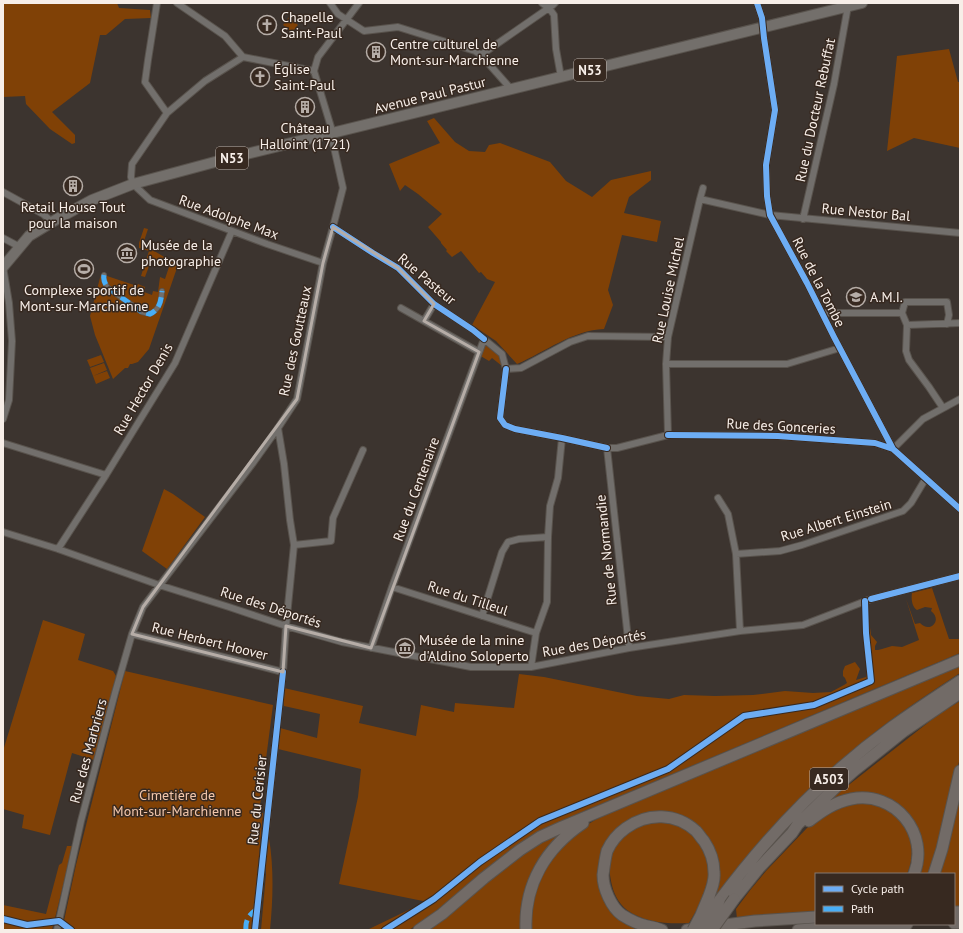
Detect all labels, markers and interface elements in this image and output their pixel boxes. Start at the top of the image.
place label: Chapelle Saint-Paul [281,8,342,42]
church icon: Chapelle Saint-Paul [256,14,278,36]
place label: Centre culturel de Mont-sur-Marchienne [390,35,519,69]
street label: Rue du Docteur Rebuffat [791,36,839,184]
building icon: Centre culturel de Mont-sur-Marchienne [365,41,387,63]
road number: N53 [574,59,606,81]
place label: Église Saint-Paul [274,60,335,94]
church icon: Église Saint-Paul [249,66,271,88]
street label: Avenue Paul Pastur [372,72,488,118]
building icon: Château Halloint (1721) [294,96,316,118]
place label: Château Halloint (1721) [260,119,350,153]
road number: N53 [216,147,248,169]
building icon: Retail House Tout pour la maison [62,175,84,197]
street label: Rue Adolphe Max [177,191,281,243]
place label: Retail House Tout pour la maison [21,198,126,232]
street label: Rue Nestor Bal [821,199,911,225]
street label: Rue de la Tombe [789,234,849,330]
street label: Rue Louise Michel [648,235,688,345]
place label: Musée de la photographie [141,236,221,270]
museum icon: Musée de la photographie [116,242,138,264]
street label: Rue Pasteur [394,249,460,309]
sports icon: Complexe sportif de Mont-sur-Marchienne [73,258,95,280]
place label: Complexe sportif de Mont-sur-Marchienne [20,281,148,315]
street label: Rue des Goutteaux [274,284,316,398]
school or university icon: A.M.I. [845,286,867,308]
place label: A.M.I. [870,288,903,306]
street label: Rue Hector Denis [109,340,177,438]
street label: Rue des Gonceries [726,414,836,438]
street label: Rue du Centenaire [389,434,443,544]
street label: Rue de Normandie [591,494,621,606]
street label: Rue Albert Einstein [779,495,893,545]
street label: Rue du Tilleul [426,577,510,619]
street label: Rue des Déportés [218,582,324,632]
street label: Rue Herbert Hoover [150,618,270,664]
street label: Rue des Déportés [541,625,647,661]
place label: Musée de la mine d'Aldino Soloperto [419,631,529,665]
museum icon: Musée de la mine d'Aldino Soloperto [394,637,416,659]
street label: Rue des Marbriers [65,697,111,805]
street label: Rue du Cerisier [243,754,271,846]
road number: A503 [810,768,848,790]
park label: Cimetière de Mont-sur-Marchienne [113,786,241,820]
legend [815,873,955,925]
text: Cycle path [851,881,904,896]
text: Path [851,901,874,916]

